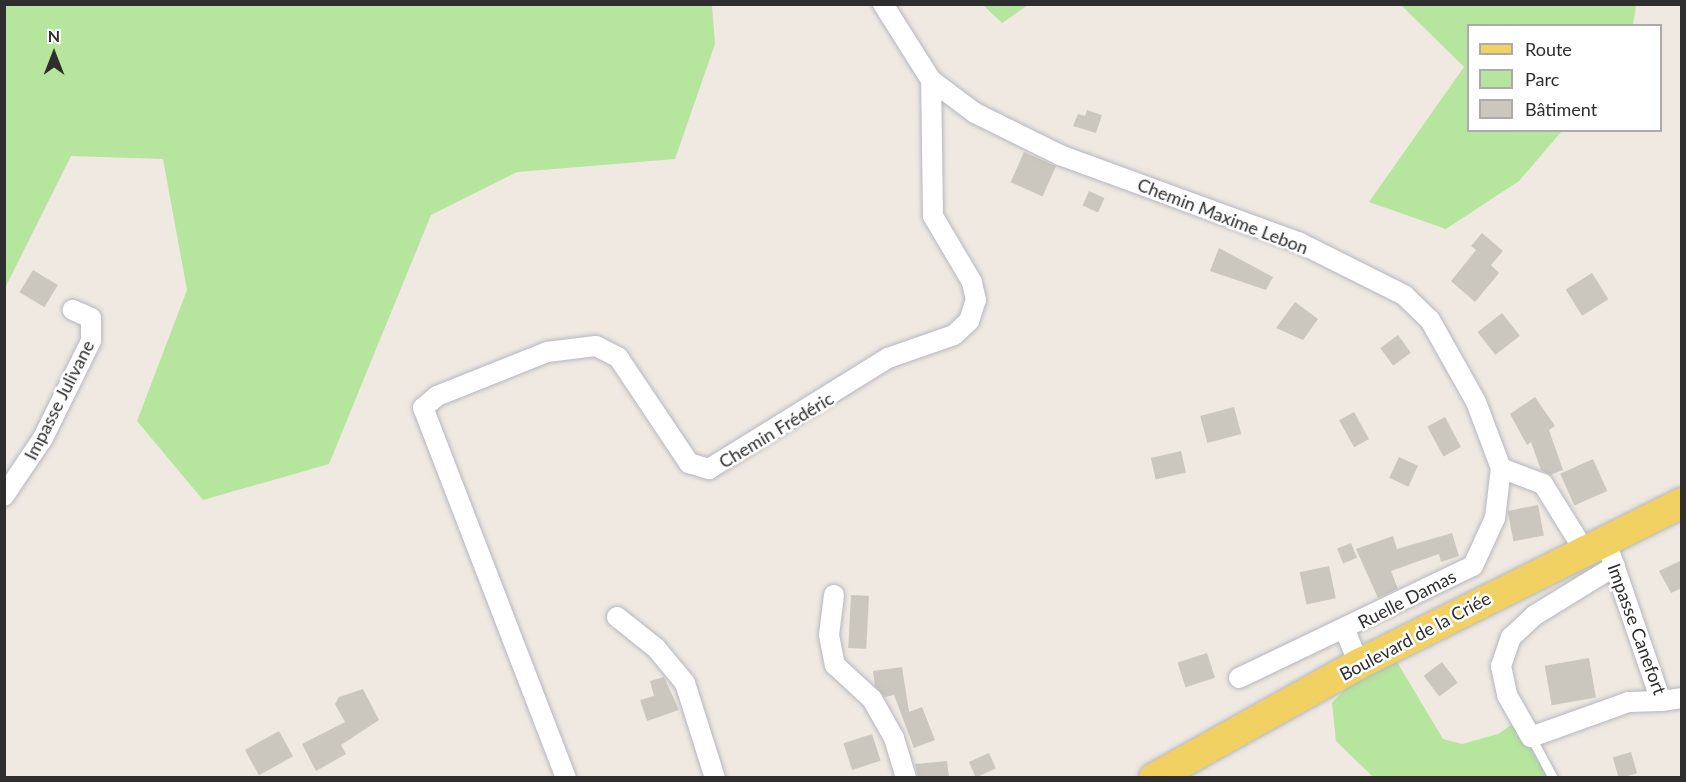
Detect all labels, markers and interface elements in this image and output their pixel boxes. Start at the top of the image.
north arrow [24,24,84,84]
legend [1467,24,1662,132]
text: N [48,26,60,45]
text: Route [1525,38,1572,60]
text: Parc [1525,68,1559,90]
text: Bâtiment [1525,98,1597,120]
street label: Chemin Maxime Lebon [1134,173,1312,259]
street label: Impasse Julivane [19,336,99,464]
street label: Chemin Frédéric [715,387,837,473]
street label: Impasse Canefort [1603,560,1671,698]
street label: Ruelle Damas [1354,565,1460,633]
street label: Boulevard de la Criée [1336,587,1494,685]

